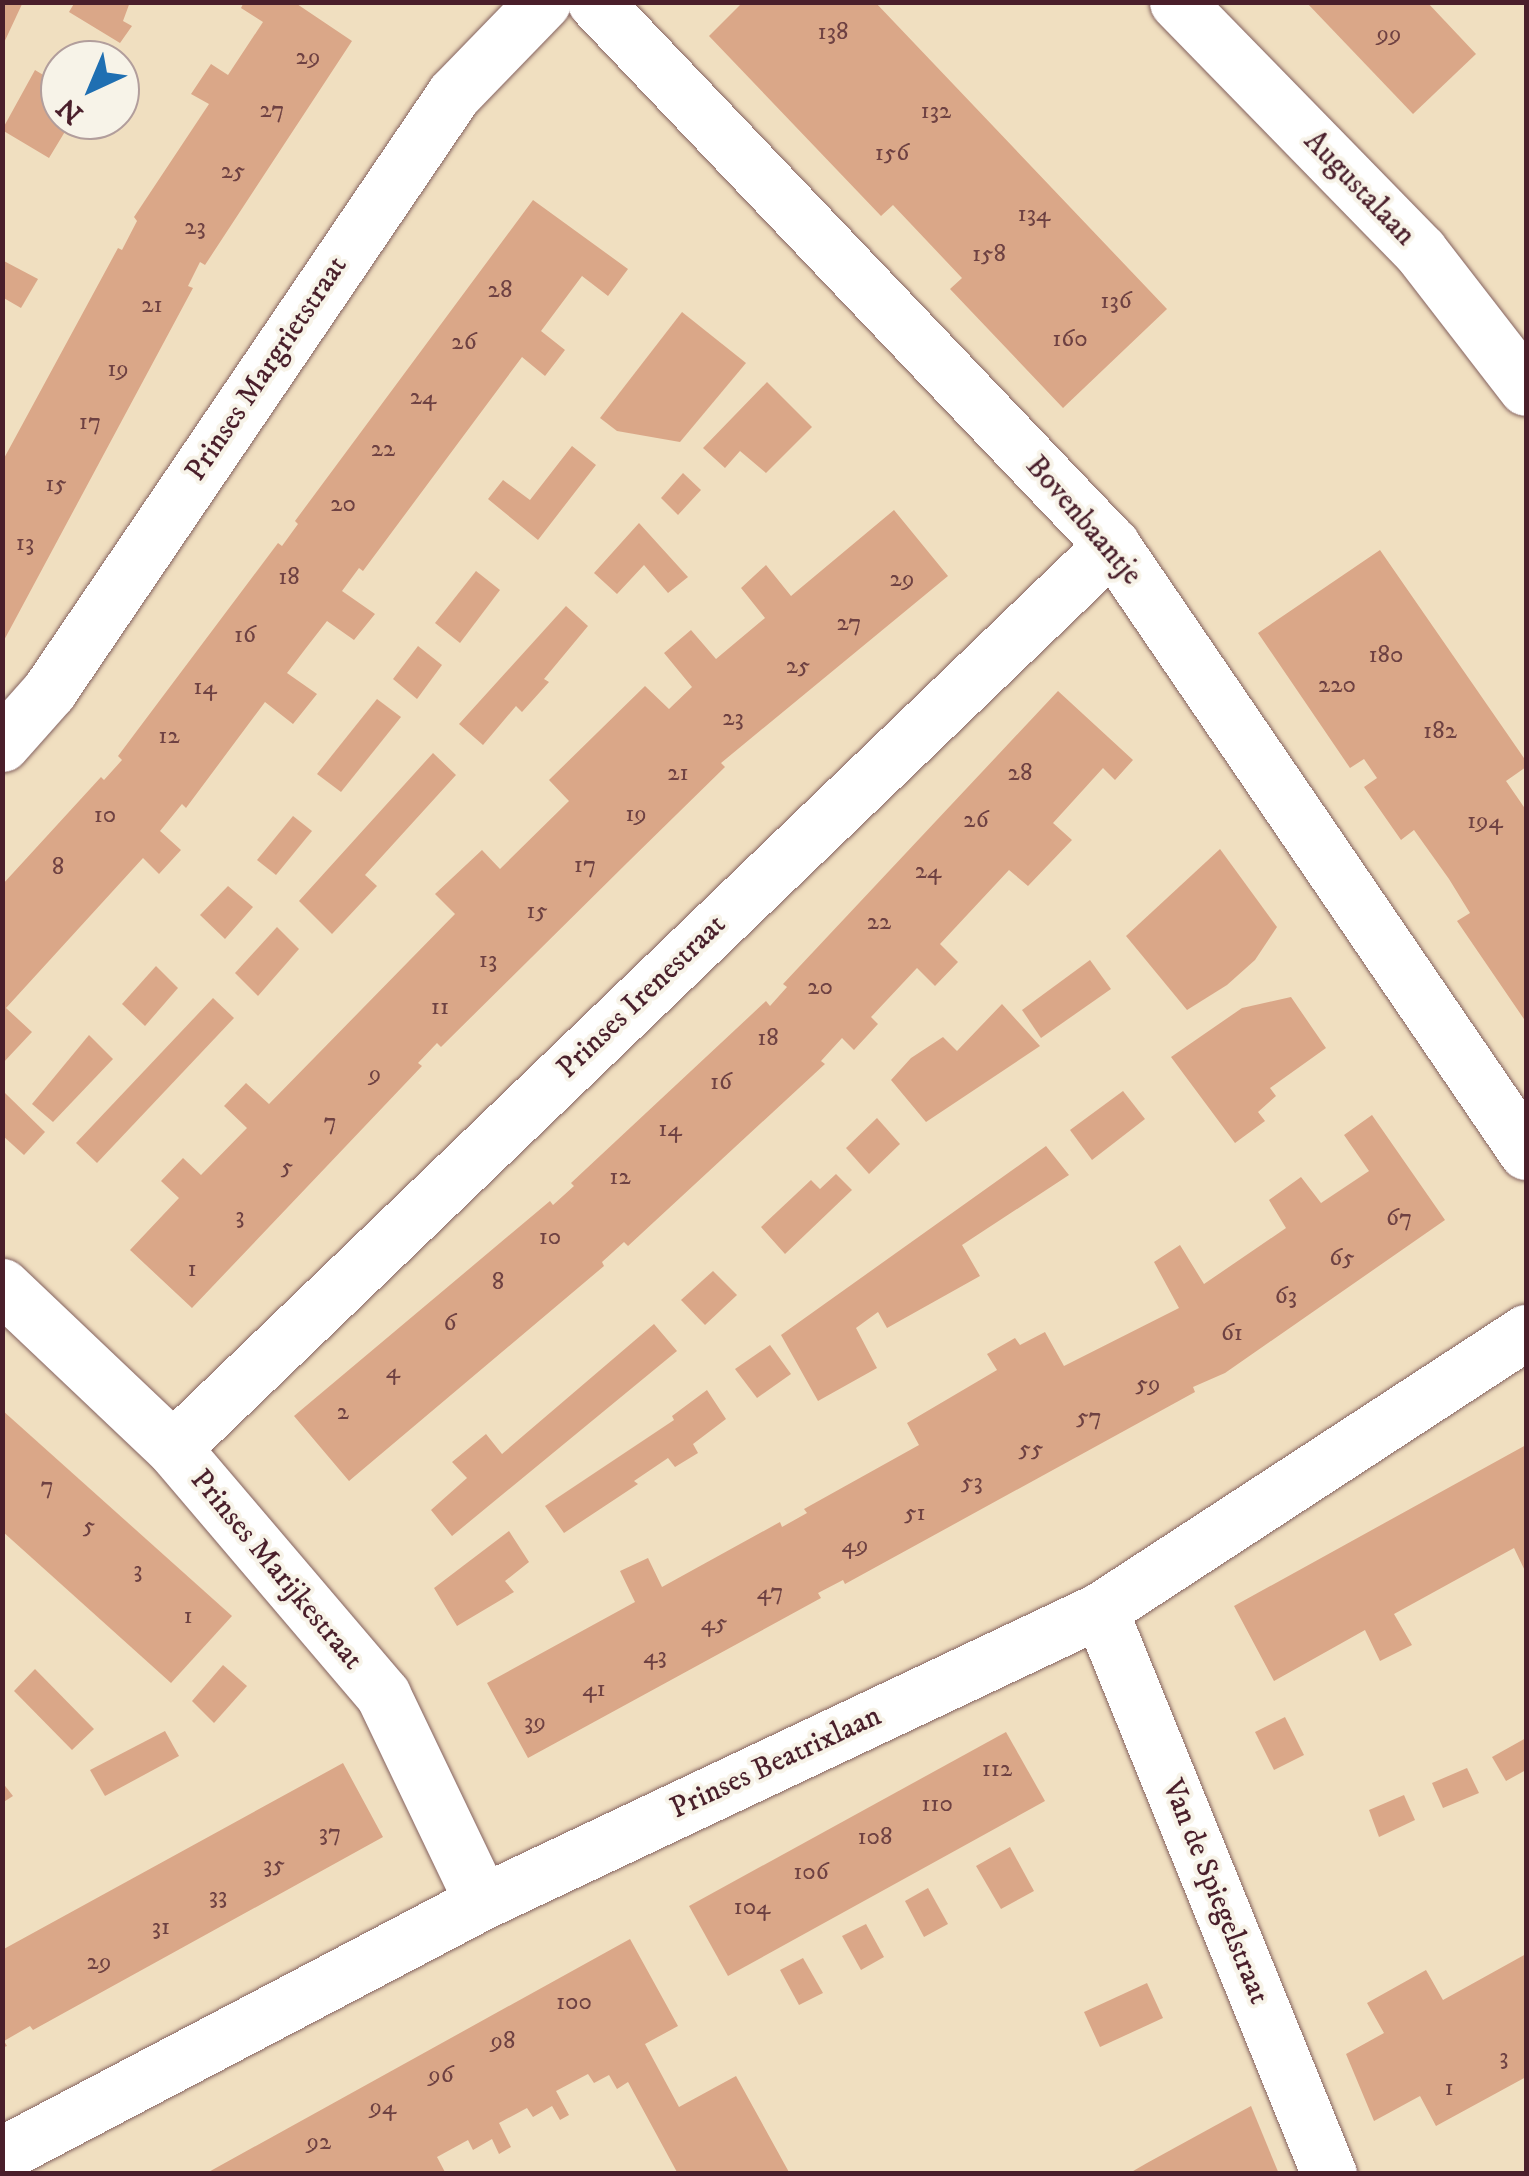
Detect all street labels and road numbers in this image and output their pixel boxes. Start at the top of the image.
street label: Augustalaan [1296,124,1422,254]
street label: Prinses Margrietstraat [178,250,356,488]
street label: Bovenbaantje [1017,449,1149,593]
street label: Prinses Irenestraat [550,907,734,1087]
street label: Prinses Marijkestraat [182,1463,370,1677]
street label: Prinses Beatrixlaan [665,1698,887,1828]
street label: Van de Spiegelstraat [1154,1775,1276,2009]

